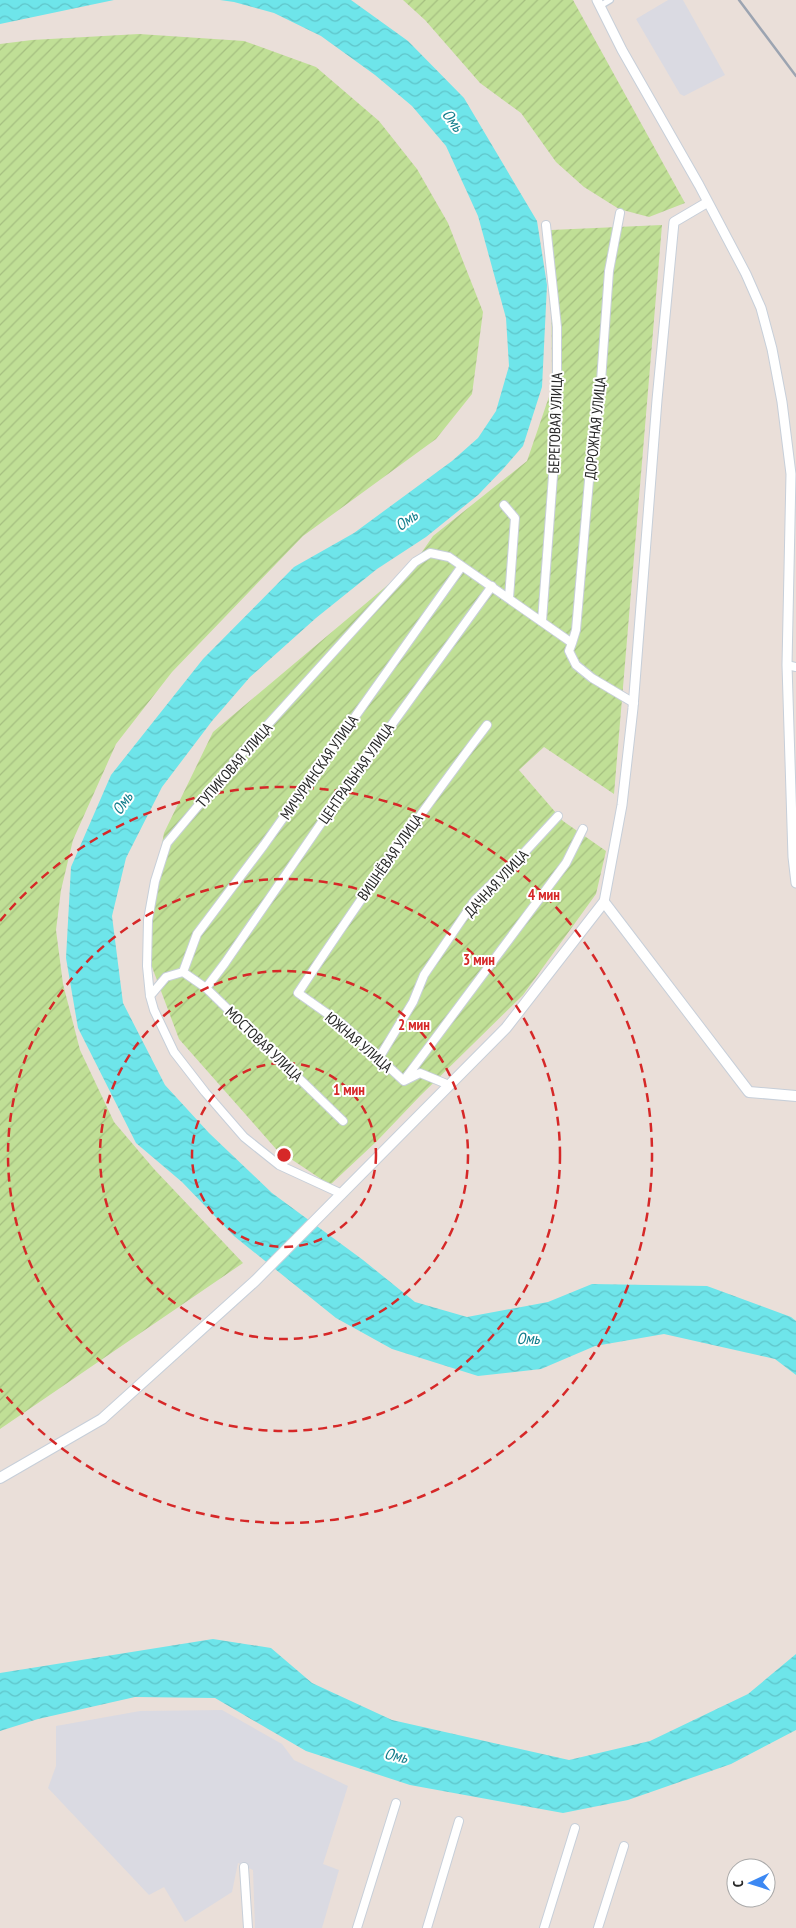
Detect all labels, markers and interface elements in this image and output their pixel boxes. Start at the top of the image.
water label: Омь [438,105,468,136]
street label: БЕРЕГОВАЯ УЛИЦА [544,371,566,474]
street label: ДОРОЖНАЯ УЛИЦА [580,375,610,480]
water label: Омь [391,505,422,535]
street label: МИЧУРИНСКАЯ УЛИЦА [276,710,363,823]
street label: ТУПИКОВАЯ УЛИЦА [192,718,277,811]
street label: ЦЕНТРАЛЬНАЯ УЛИЦА [314,718,398,827]
water label: Омь [107,787,137,818]
street label: ВИШНЁВАЯ УЛИЦА [353,809,427,904]
street label: ДАЧНАЯ УЛИЦА [460,845,533,921]
text: 4 мин [528,885,560,904]
text: 3 мин [463,950,495,969]
street label: МОСТОВАЯ УЛИЦА [221,1002,307,1086]
street label: ЮЖНАЯ УЛИЦА [321,1008,397,1077]
text: 2 мин [398,1015,430,1034]
text: 1 мин [333,1080,365,1099]
centre of rings [275,1146,293,1164]
water label: Омь [516,1328,541,1348]
water label: Омь [383,1743,410,1767]
north arrow [726,1858,776,1908]
text: С [729,1879,747,1888]

